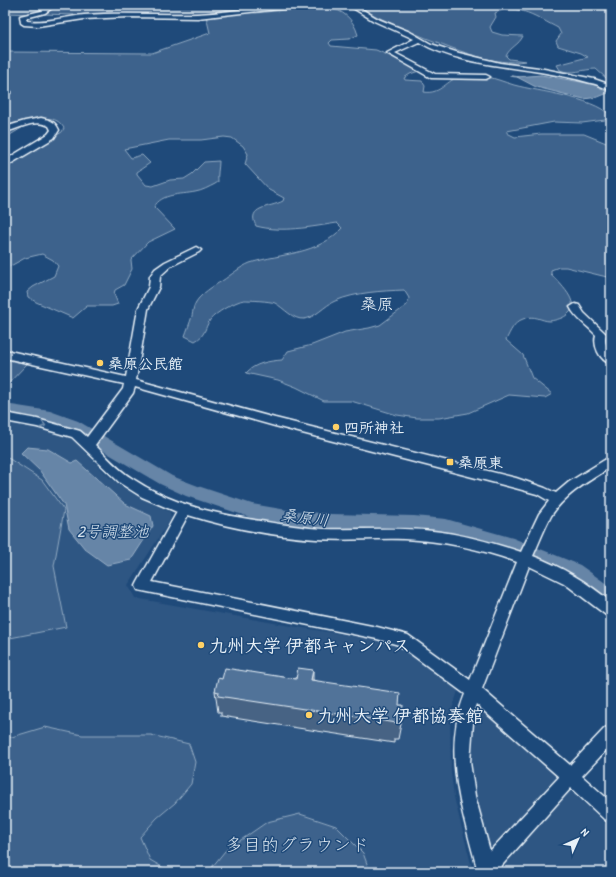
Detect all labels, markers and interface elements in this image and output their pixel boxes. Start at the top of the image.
district label: 桑原 [360,292,394,315]
place label: 桑原公民館 [108,353,183,374]
marker: 桑原公民館 [95,358,105,368]
place label: 四所神社 [344,417,404,438]
one-way arrow [39,420,46,429]
marker: 四所神社 [331,422,341,432]
place label: 桑原東 [458,452,503,473]
marker: 桑原東 [445,457,455,467]
water label: 桑原川 [280,503,330,531]
water label: 2号調整池 [77,520,150,542]
place label: 九州大学 伊都キャンパス [209,633,410,658]
marker: 九州大学 伊都キャンパス [196,640,206,650]
place label: 九州大学 伊都協奏館 [317,703,483,728]
marker: 九州大学 伊都協奏館 [304,710,314,720]
north arrow [558,819,598,859]
text: N [578,825,592,839]
park label: 多目的グラウンド [225,832,369,857]

